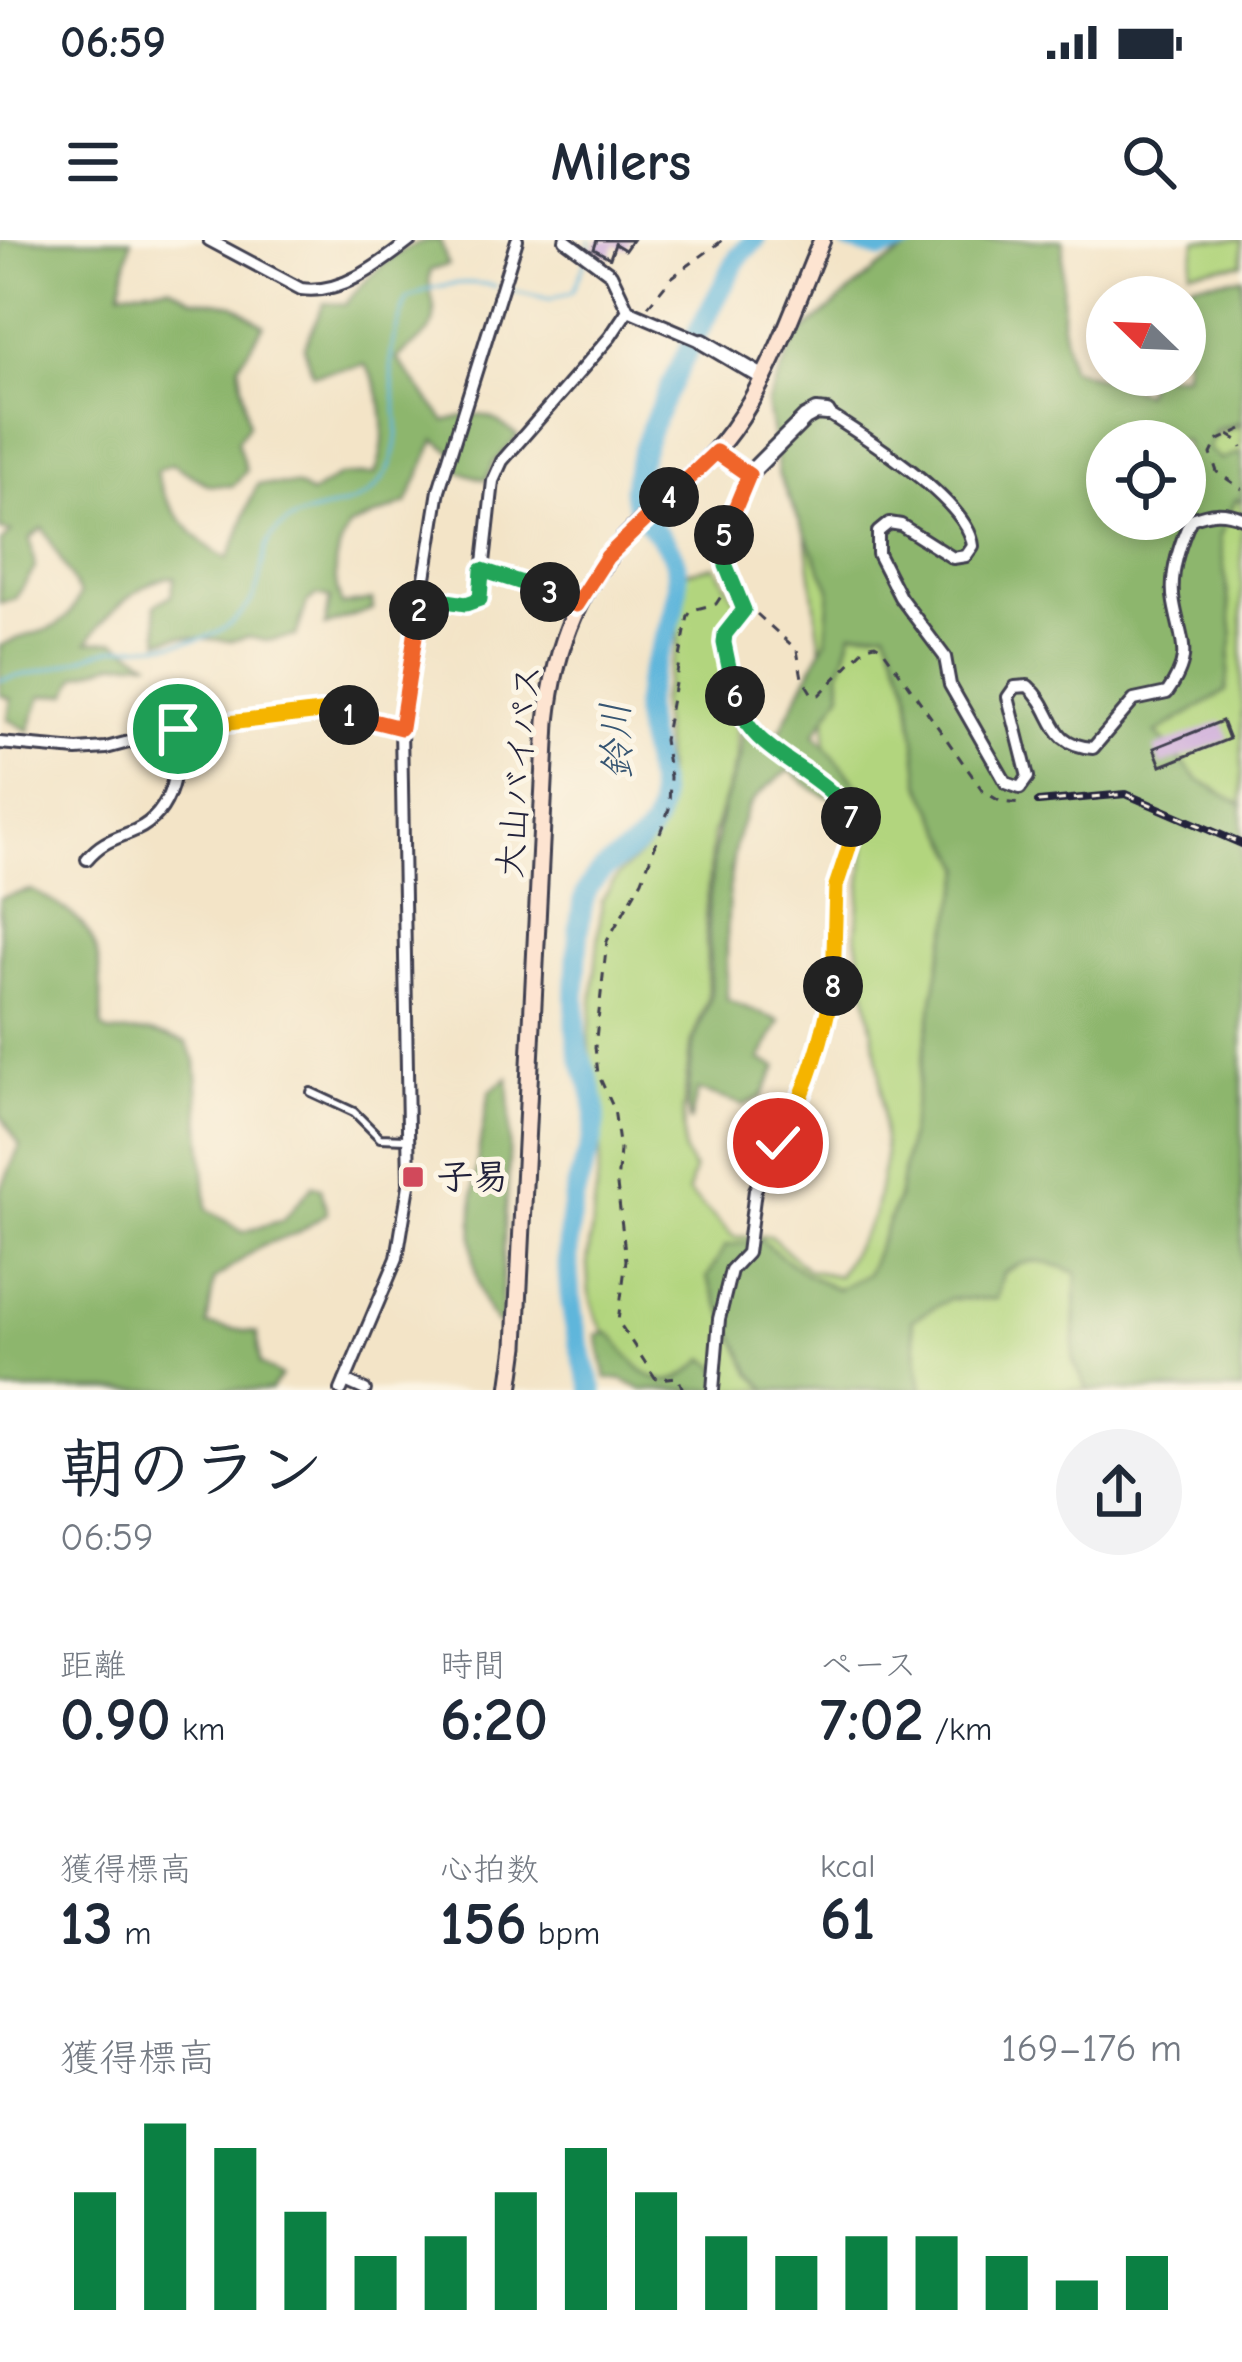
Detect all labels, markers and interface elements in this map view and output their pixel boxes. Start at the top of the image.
text: 06:59 [60,16,166,68]
icon: menu [60,129,126,195]
icon: search [1116,129,1182,195]
text: Milers [551,131,691,194]
north arrow [1086,276,1206,396]
map controls [1086,276,1206,540]
button: locate [1086,420,1206,540]
pin: 4 [639,467,699,527]
text: 4 [661,478,677,516]
pin: 5 [694,505,754,565]
text: 5 [715,516,733,554]
pin: 3 [520,562,580,622]
text: 3 [542,573,558,611]
pin: 2 [389,580,449,640]
text: 2 [411,591,427,629]
street label: 大山バイパス [489,662,549,880]
pin: 6 [705,666,765,726]
text: 6 [726,677,744,715]
pin [127,678,229,780]
pin: 1 [319,685,379,745]
icon: arrive [145,696,211,762]
text: 1 [343,696,355,734]
water label: 鈴川 [593,701,641,781]
pin: 7 [821,787,881,847]
text: 7 [844,798,858,836]
pin: 8 [803,956,863,1016]
text: 8 [825,967,841,1005]
pin [727,1092,829,1194]
icon: check [745,1110,811,1176]
place label: 子易 [437,1157,509,1198]
marker: 子易 [400,1164,426,1190]
button: share [1056,1429,1182,1555]
text: 朝のラン [60,1432,324,1508]
text: 06:59 [60,1515,154,1560]
text: 距離 [60,1646,126,1684]
text: 時間 [440,1646,506,1684]
text: ペース [820,1646,917,1684]
text: 0.90 [60,1686,171,1755]
text: 6:20 [440,1686,548,1755]
text: 7:02 [820,1686,924,1755]
text: km [171,1710,225,1748]
text: /km [924,1710,992,1748]
text: kcal [820,1847,875,1885]
text: 獲得標高 [60,1850,192,1888]
text: 心拍数 [440,1850,539,1888]
text: 61 [820,1885,875,1954]
text: 13 [60,1890,113,1959]
text: 156 [440,1890,527,1959]
text: m [113,1914,152,1952]
text: bpm [527,1914,600,1952]
text: 169–176 m [1001,2026,1182,2071]
text: 獲得標高 [60,2036,216,2081]

